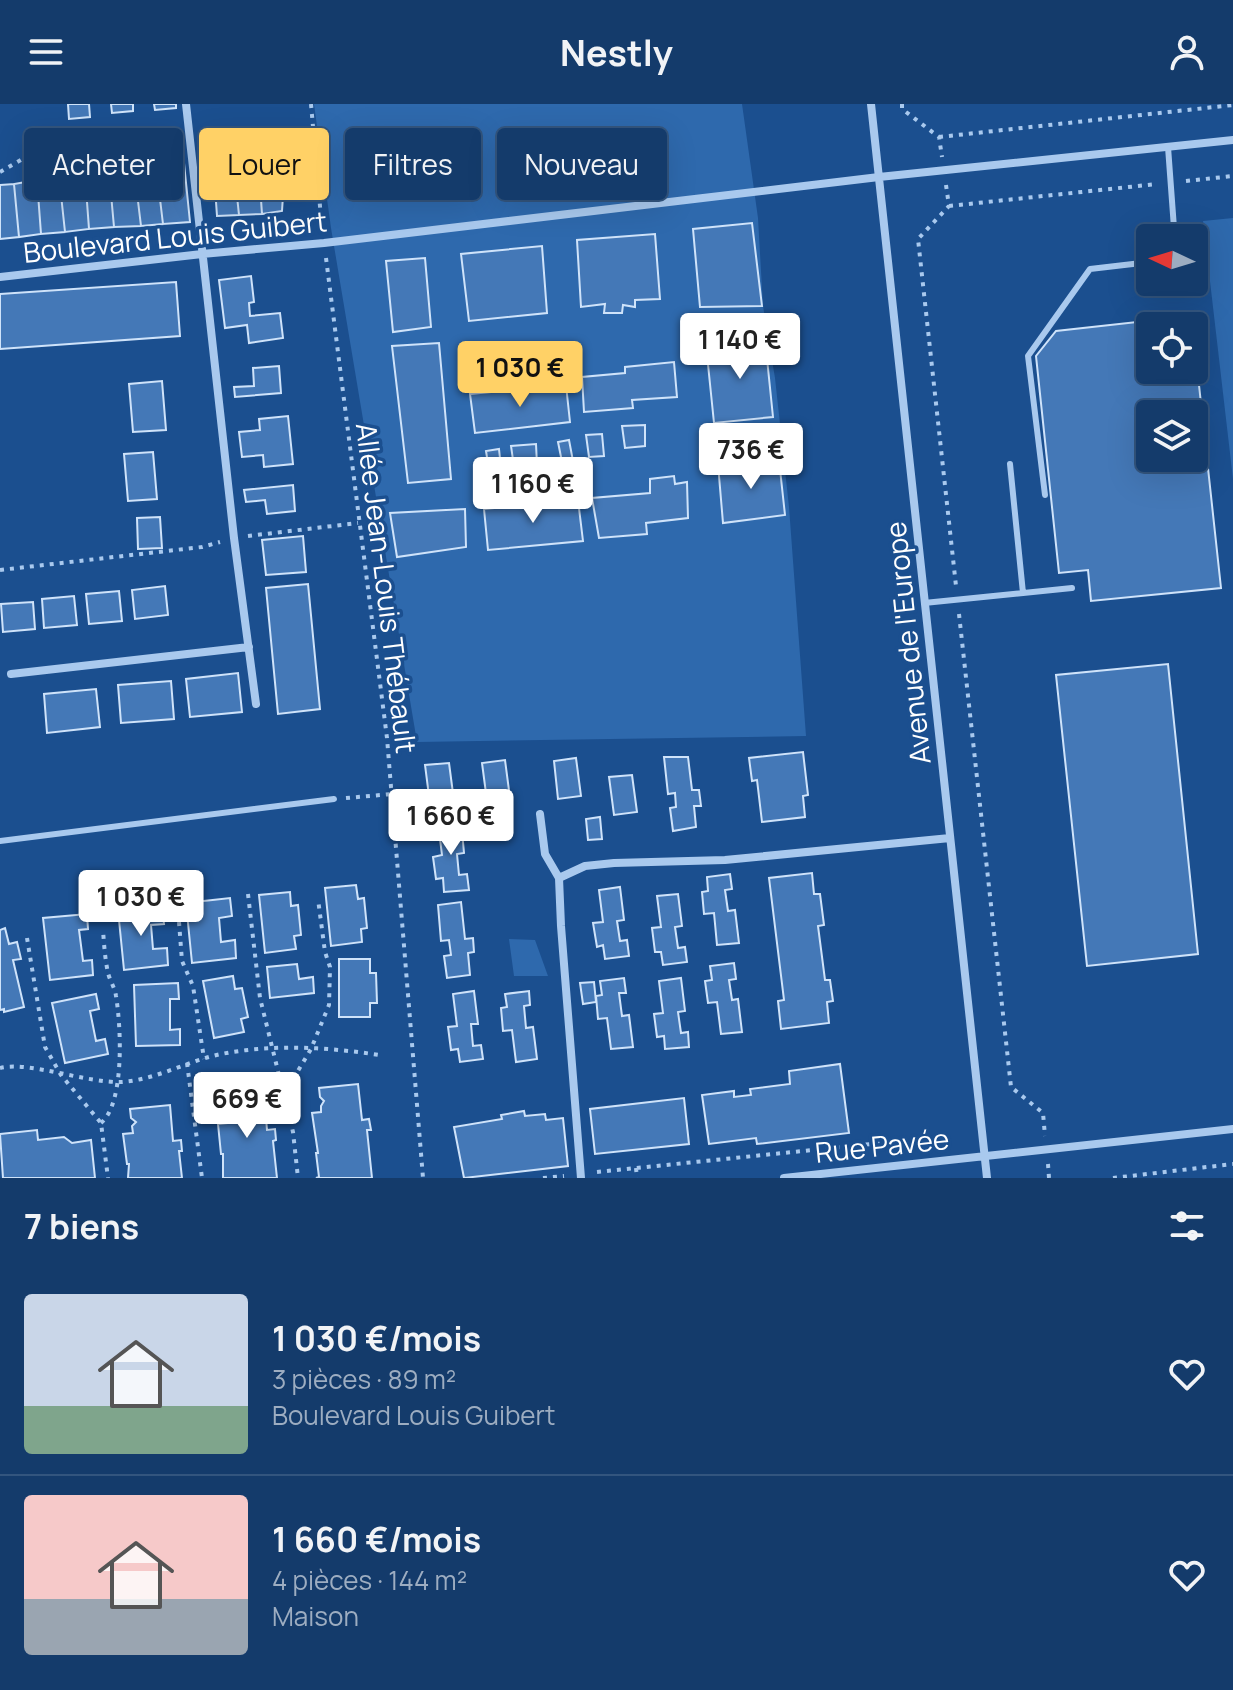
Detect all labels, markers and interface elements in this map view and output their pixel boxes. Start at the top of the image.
text: Nestly [560,28,673,77]
icon: menu [24,30,68,74]
icon: person [1165,30,1209,74]
chip: Acheter [24,128,183,200]
chip: Louer [199,128,329,200]
chip: Filtres [345,128,481,200]
chip: Nouveau [497,128,667,200]
street label: Boulevard Louis Guibert [21,201,329,271]
north arrow [1136,224,1208,296]
map controls [1136,224,1208,472]
button: locate [1136,312,1208,384]
pin: 1 140 € [666,313,814,381]
text: 1 140 € [698,321,782,357]
pin: 1 030 € [446,341,594,409]
text: 1 030 € [476,349,564,385]
button: layers [1136,400,1208,472]
street label: Allée Jean-Louis Thébault [348,421,426,755]
pin: 736 € [695,423,807,491]
text: 736 € [717,431,785,467]
pin: 1 160 € [459,457,607,525]
text: 1 160 € [491,465,575,501]
street label: Avenue de l'Europe [875,520,939,766]
pin: 1 660 € [377,789,525,857]
text: 1 660 € [407,797,495,833]
pin: 1 030 € [67,870,215,938]
text: 1 030 € [97,878,185,914]
pin: 669 € [191,1072,303,1140]
text: 669 € [212,1080,282,1116]
street label: Rue Pavée [813,1119,951,1171]
text: 7 biens [24,1203,139,1249]
icon: filters [1165,1204,1209,1248]
text: 1 030 €/mois [272,1315,481,1361]
icon: home [88,1326,184,1422]
icon: heart [1165,1352,1209,1396]
text: 3 pièces · 89 m² [272,1361,456,1397]
text: Boulevard Louis Guibert [272,1397,555,1433]
text: 1 660 €/mois [272,1516,481,1562]
icon: home [88,1527,184,1623]
icon: heart [1165,1553,1209,1597]
text: 4 pièces · 144 m² [272,1562,467,1598]
text: Maison [272,1598,359,1634]

